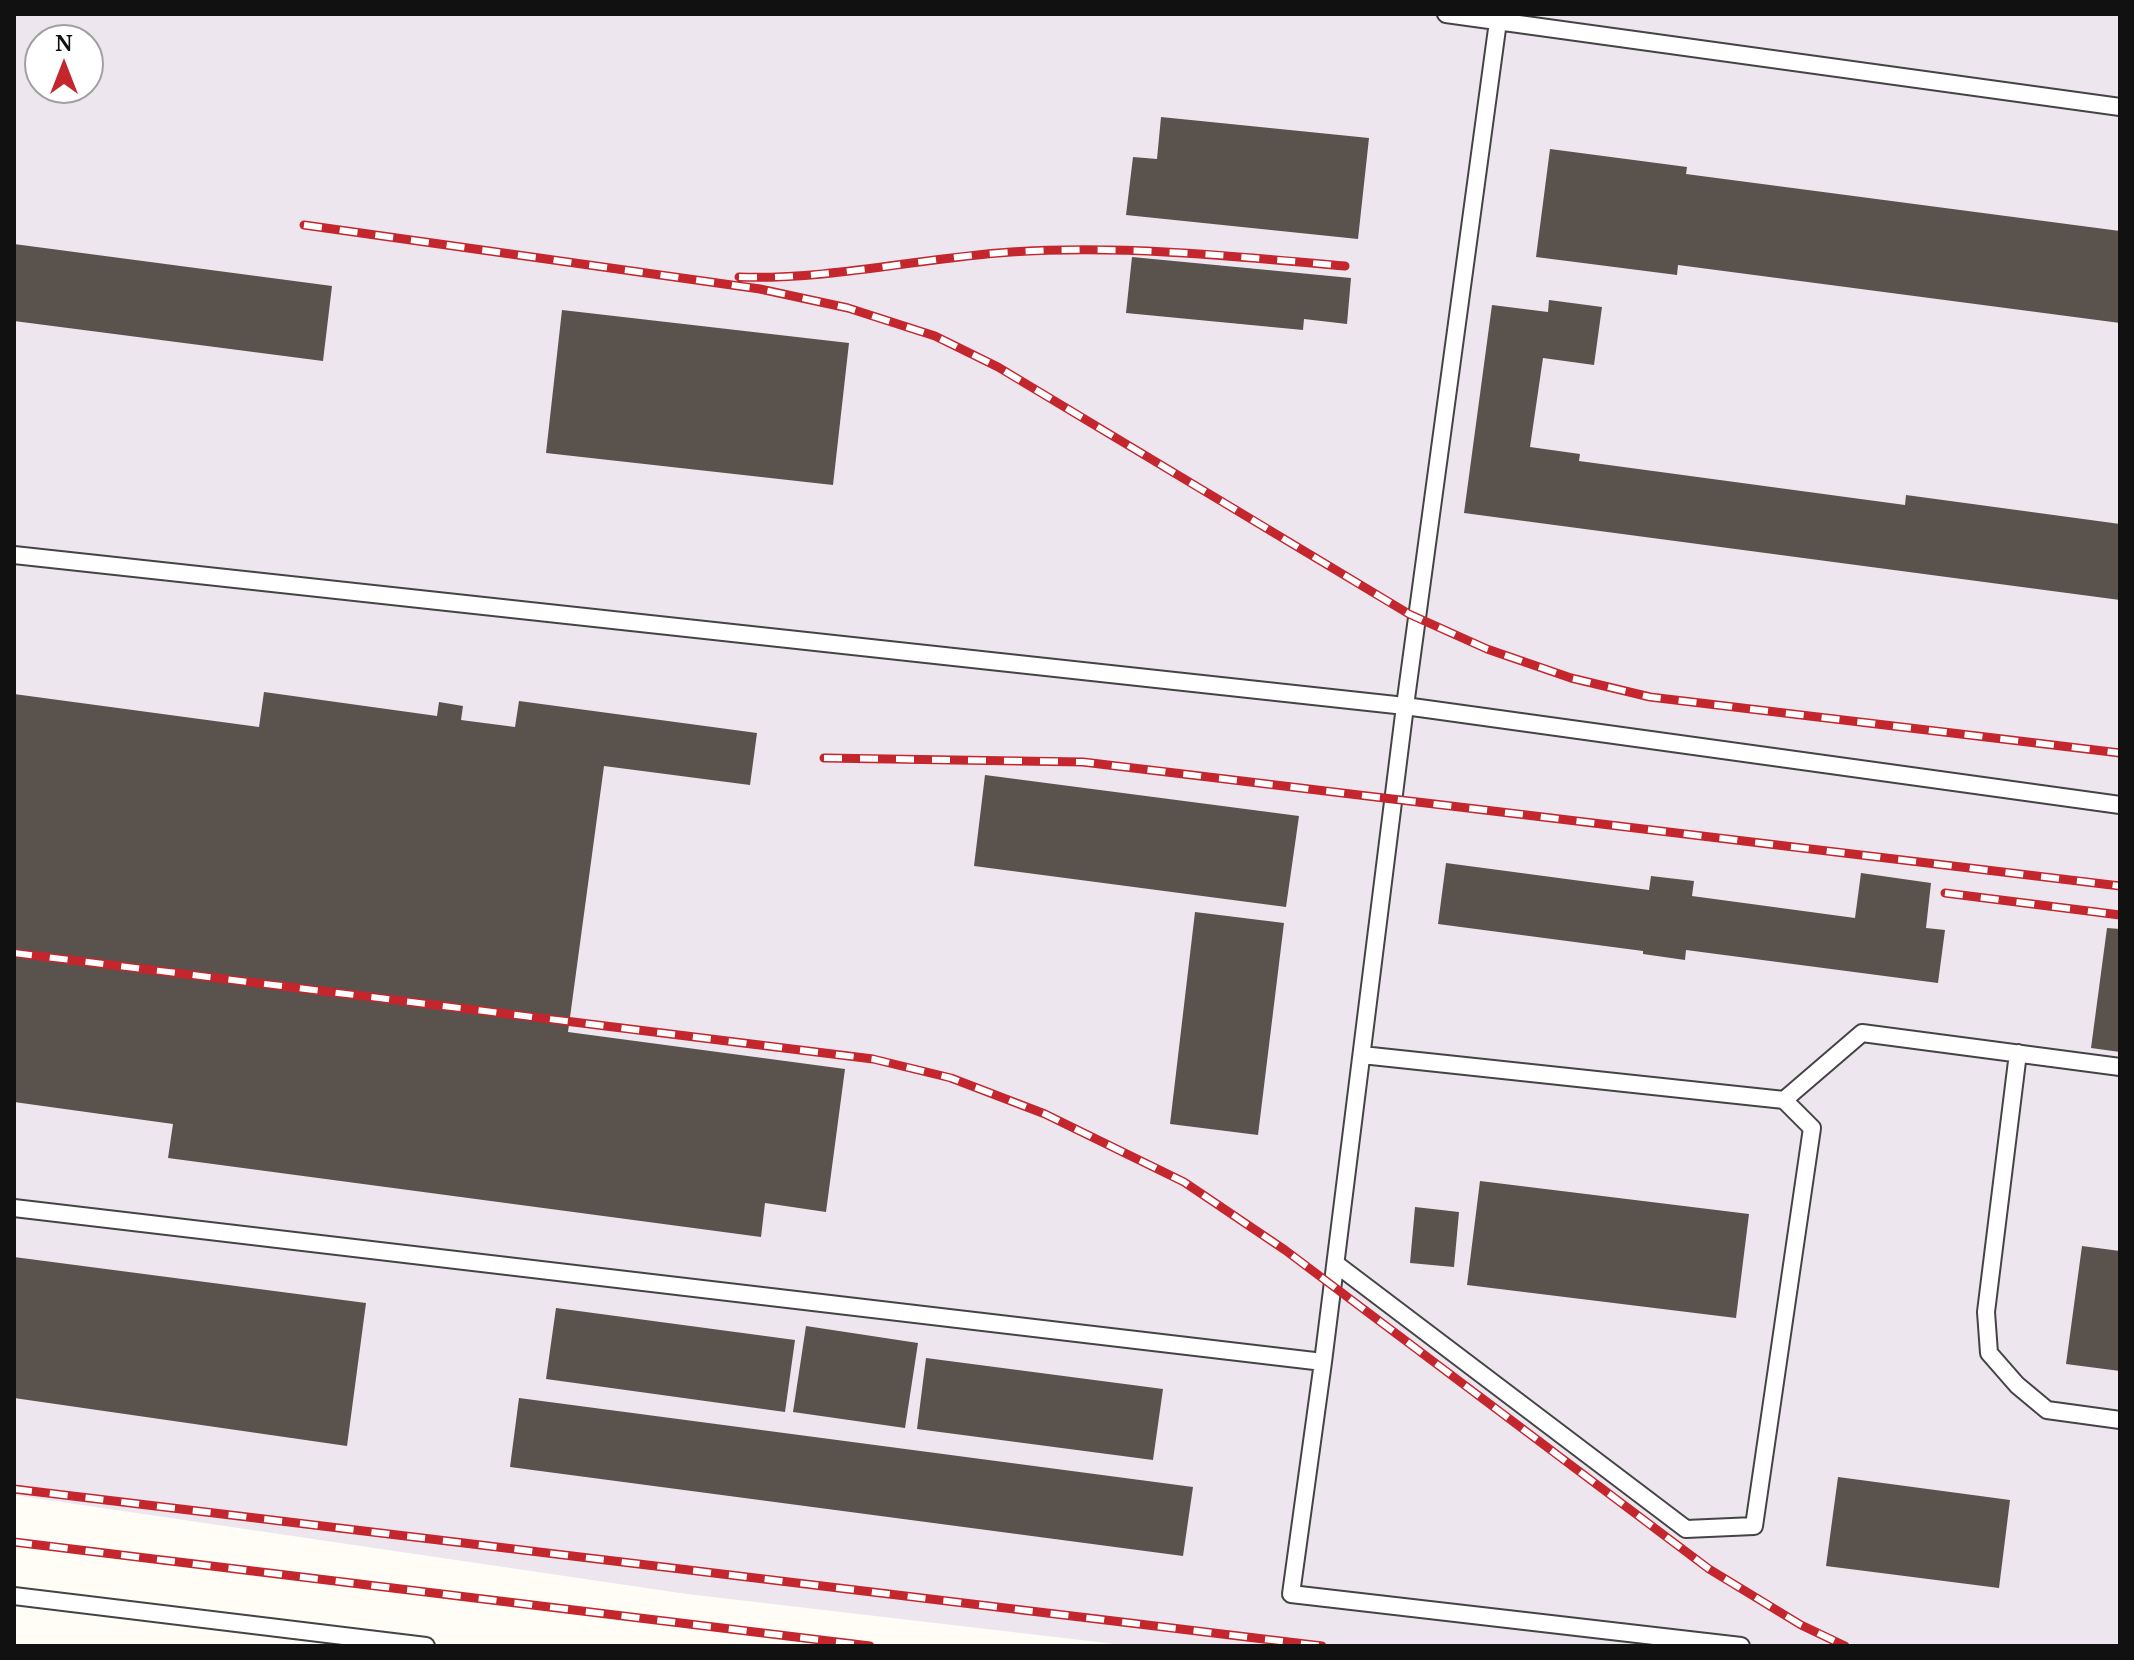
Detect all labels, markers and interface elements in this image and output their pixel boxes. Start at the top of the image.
north arrow [24,24,104,104]
text: N [55,27,73,57]

